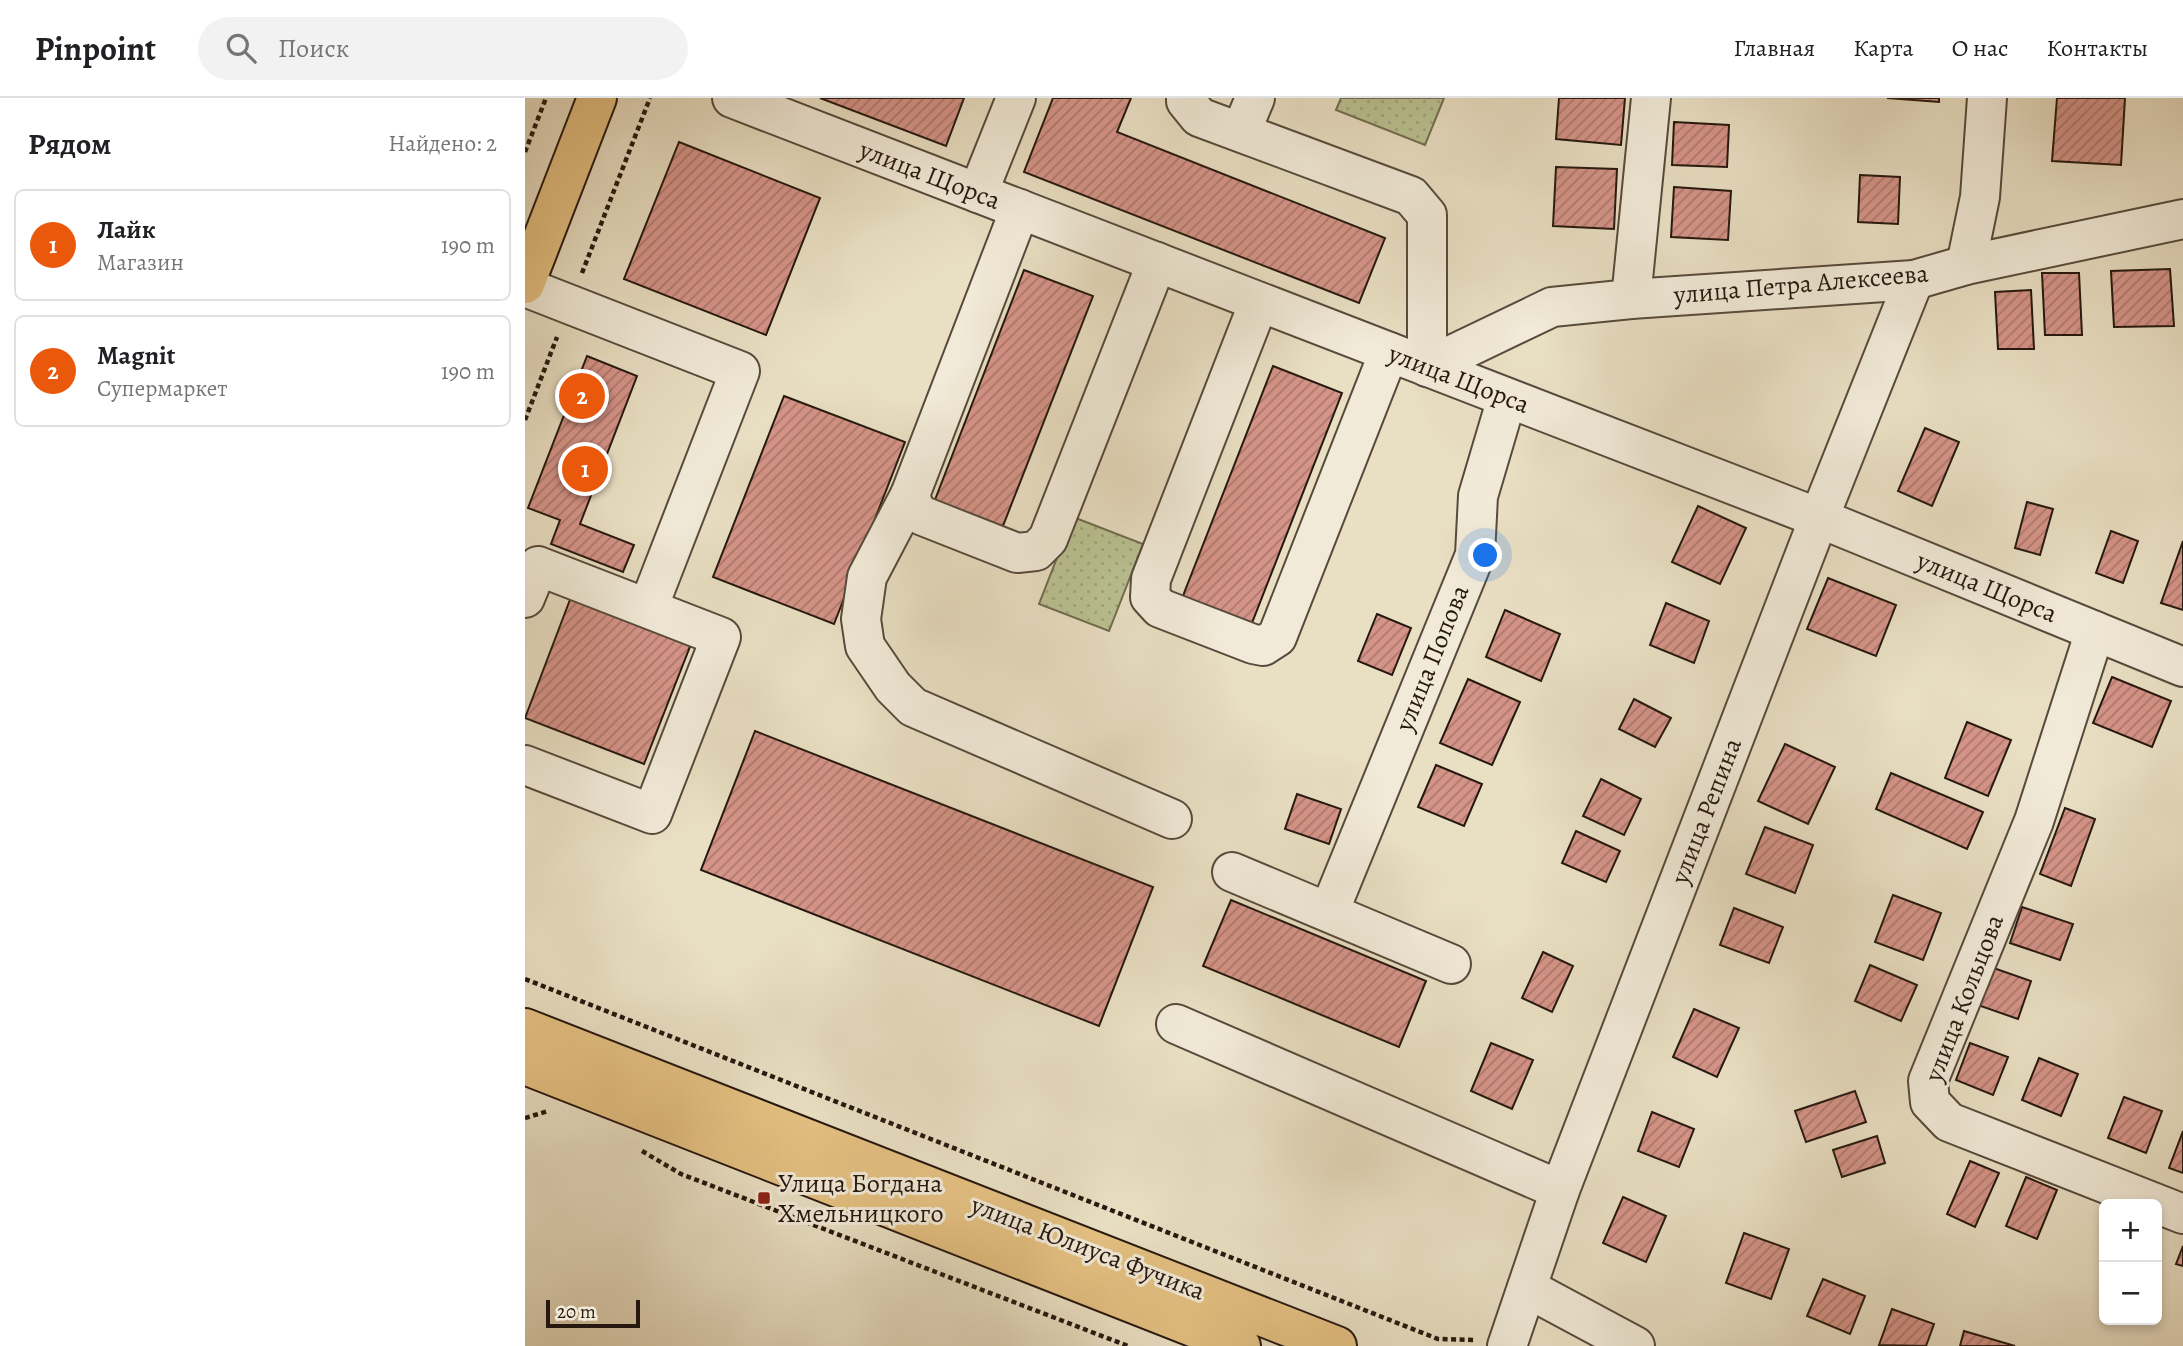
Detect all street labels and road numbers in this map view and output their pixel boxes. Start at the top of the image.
street label: улица Щорса [854,132,1005,218]
street label: улица Петра Алексеева [1671,255,1930,313]
street label: улица Щорса [1383,336,1534,422]
street label: улица Щорса [1911,543,2062,631]
street label: улица Попова [1386,580,1477,737]
street label: улица Репина [1662,733,1750,890]
street label: улица Кольцова [1916,909,2012,1088]
street label: улица Юлиуса Фучика [965,1187,1210,1309]

